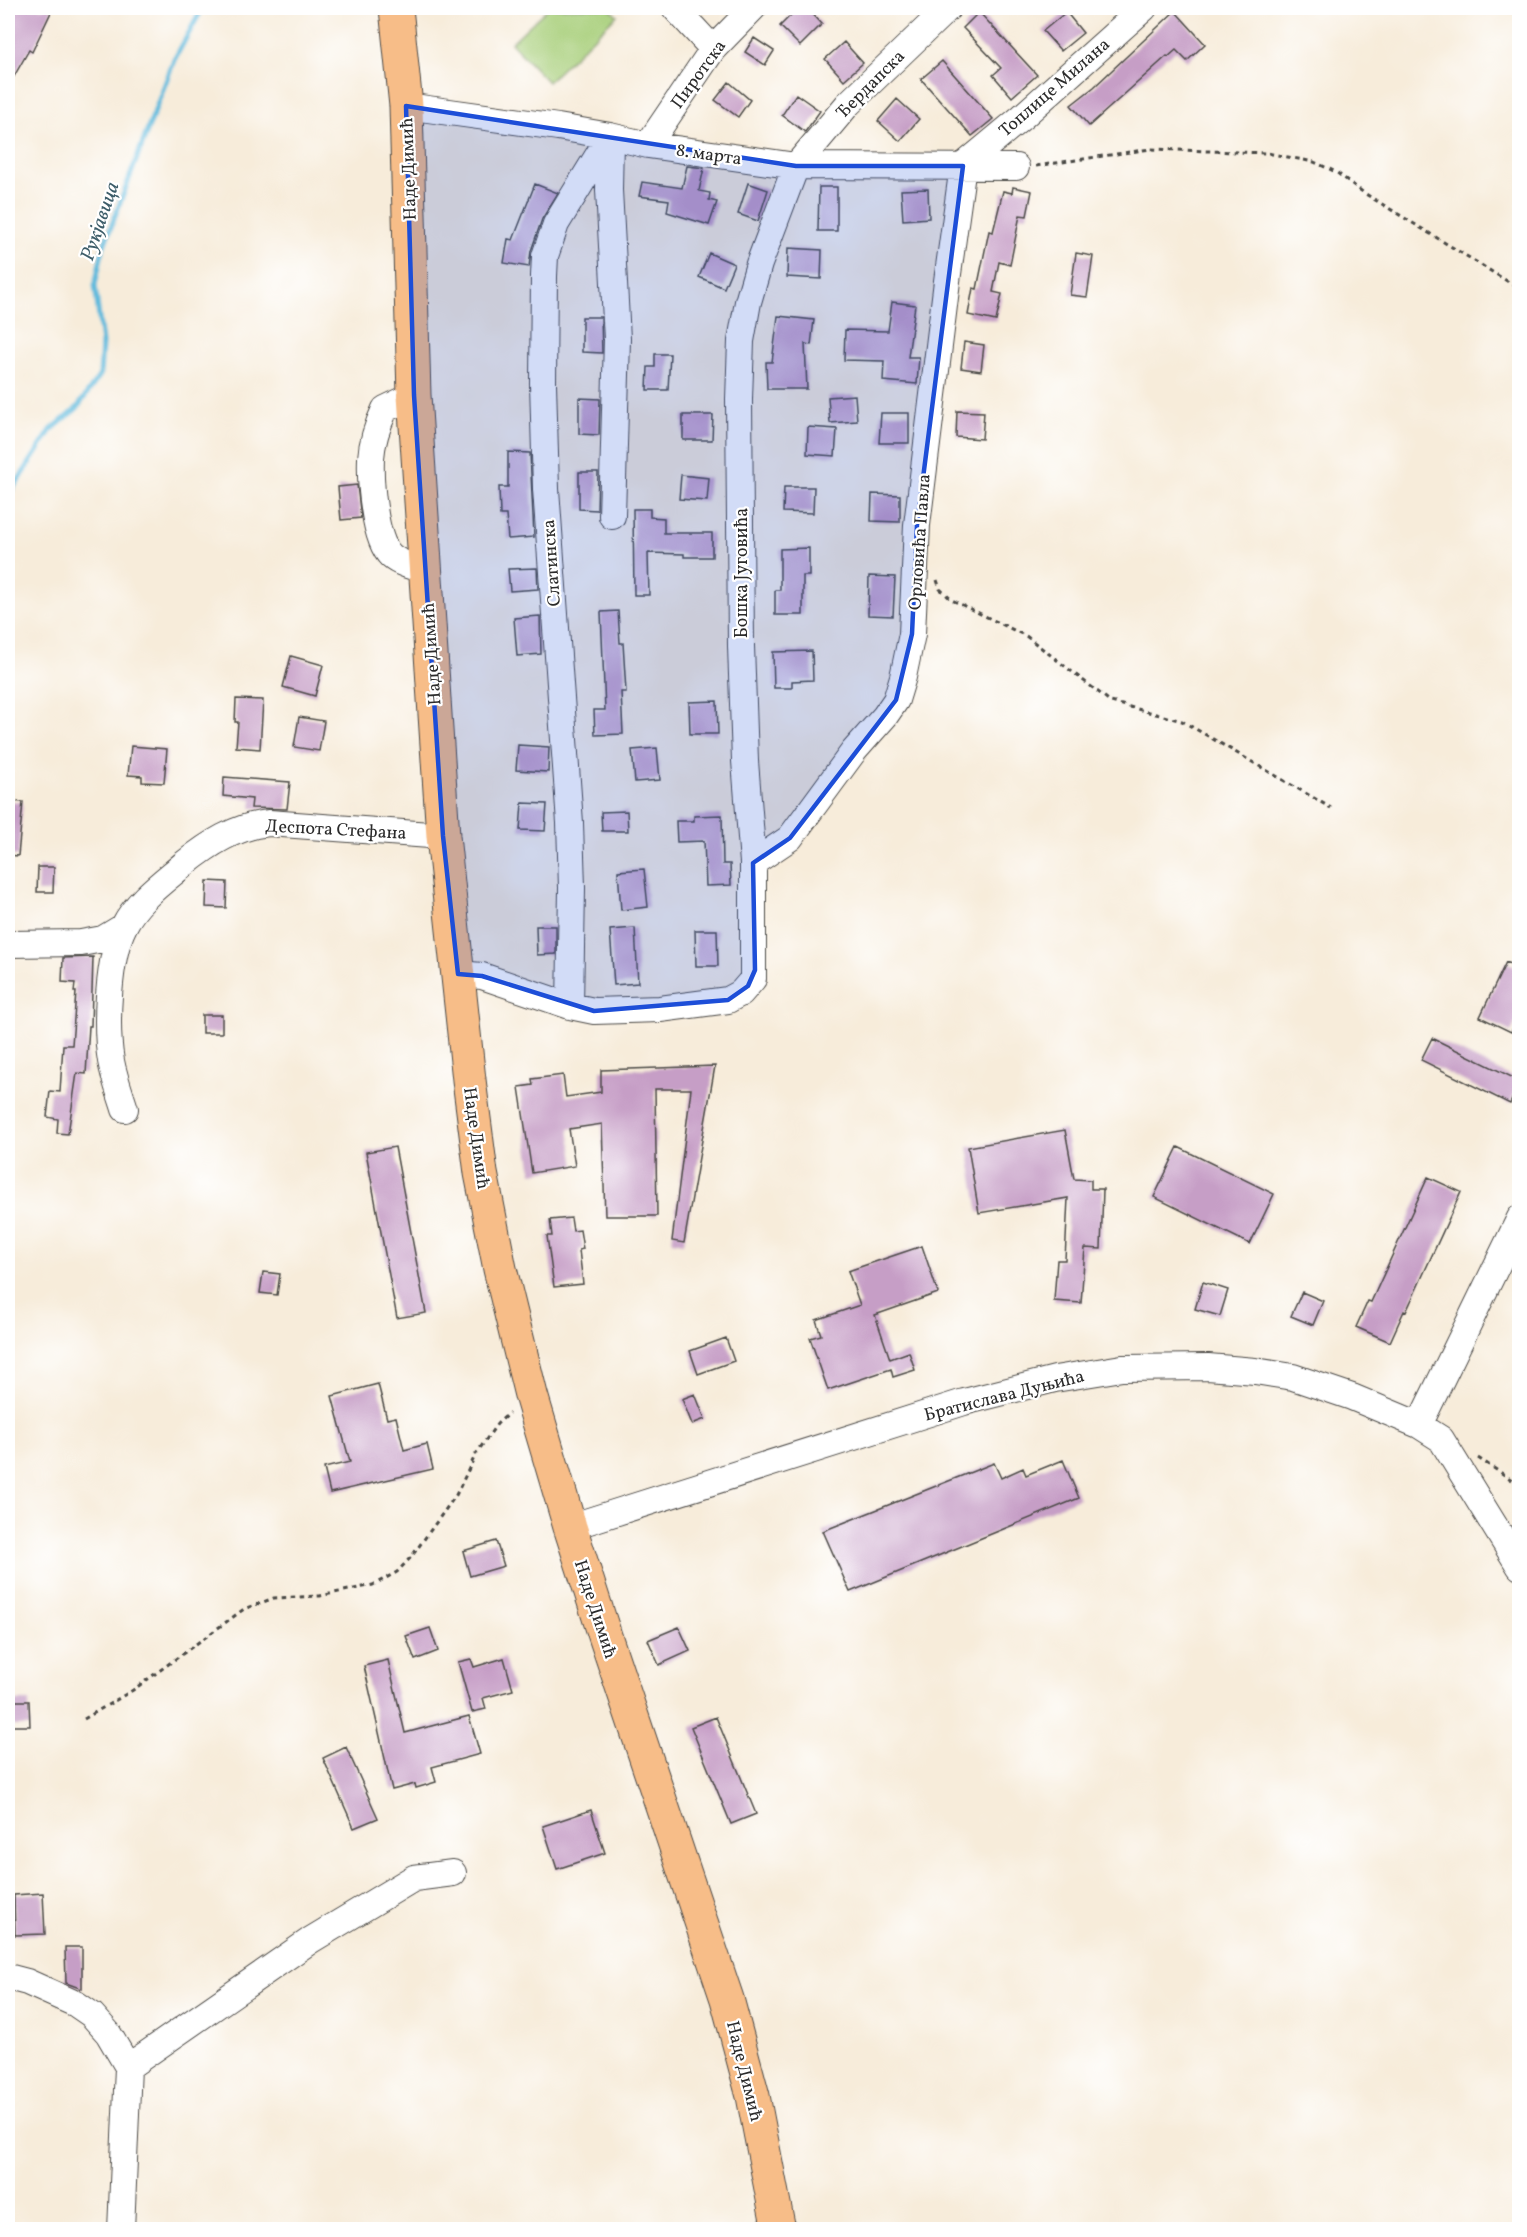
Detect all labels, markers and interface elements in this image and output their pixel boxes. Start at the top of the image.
street label: Топлице Милана [994,33,1116,143]
street label: Пиротска [666,35,733,114]
street label: Ђердапска [831,45,911,125]
street label: Наде Димић [395,117,424,221]
street label: 8. марта [674,139,743,172]
water label: Рукјавица [74,178,127,265]
street label: Орловића Павла [903,473,938,611]
street label: Бошка Југовића [730,508,755,638]
street label: Слатинска [537,518,568,607]
street label: Наде Димић [416,601,449,706]
street label: Деспота Стефана [265,814,407,847]
street label: Наде Димић [456,1086,495,1191]
street label: Братислава Дуњића [922,1364,1087,1428]
street label: Наде Димић [567,1557,622,1662]
street label: Наде Димић [719,2018,768,2125]

